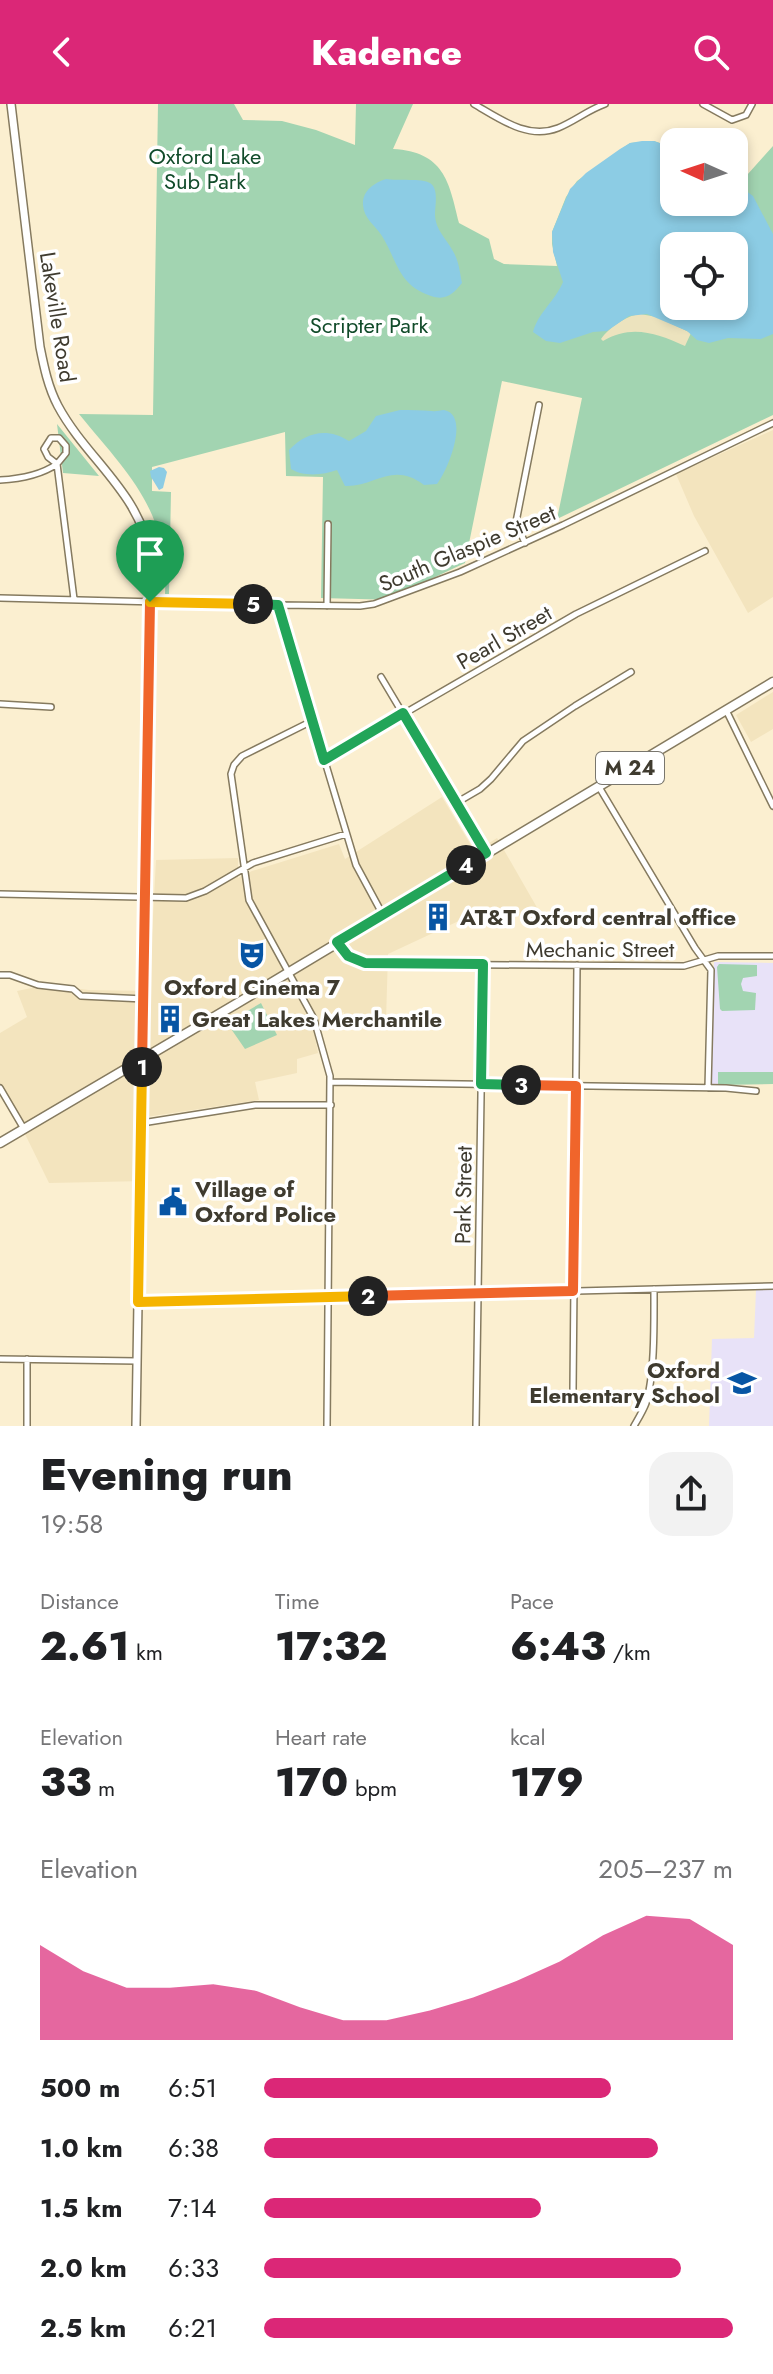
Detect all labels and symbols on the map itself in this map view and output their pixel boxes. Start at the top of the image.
north arrow [660,128,748,216]
park label: Oxford Lake Sub Park [149,140,261,197]
street label: Lakeville Road [32,249,84,385]
park label: Scripter Park [310,309,428,341]
street label: South Glaspie Street [374,496,561,600]
pin [116,520,184,602]
pin: 5 [233,584,273,624]
street label: Pearl Street [451,597,558,677]
road number: M 24 [596,752,664,784]
pin: 4 [446,845,486,885]
place label: AT&T Oxford central office [459,901,736,933]
building icon: AT&T Oxford central office [423,902,453,932]
street label: Mechanic Street [526,933,675,965]
theatre icon: Oxford Cinema 7 [237,940,267,970]
place label: Oxford Cinema 7 [164,971,341,1003]
place label: Great Lakes Merchantile [192,1003,442,1035]
building icon: Great Lakes Merchantile [155,1004,185,1034]
pin: 1 [122,1047,162,1087]
pin: 3 [501,1065,541,1105]
street label: Park Street [446,1145,480,1244]
place label: Village of Oxford Police [194,1173,336,1230]
public building icon: Village of Oxford Police [158,1187,188,1217]
pin: 2 [348,1276,388,1316]
place label: Oxford Elementary School [529,1354,720,1411]
school or university icon: Oxford Elementary School [727,1368,757,1398]

